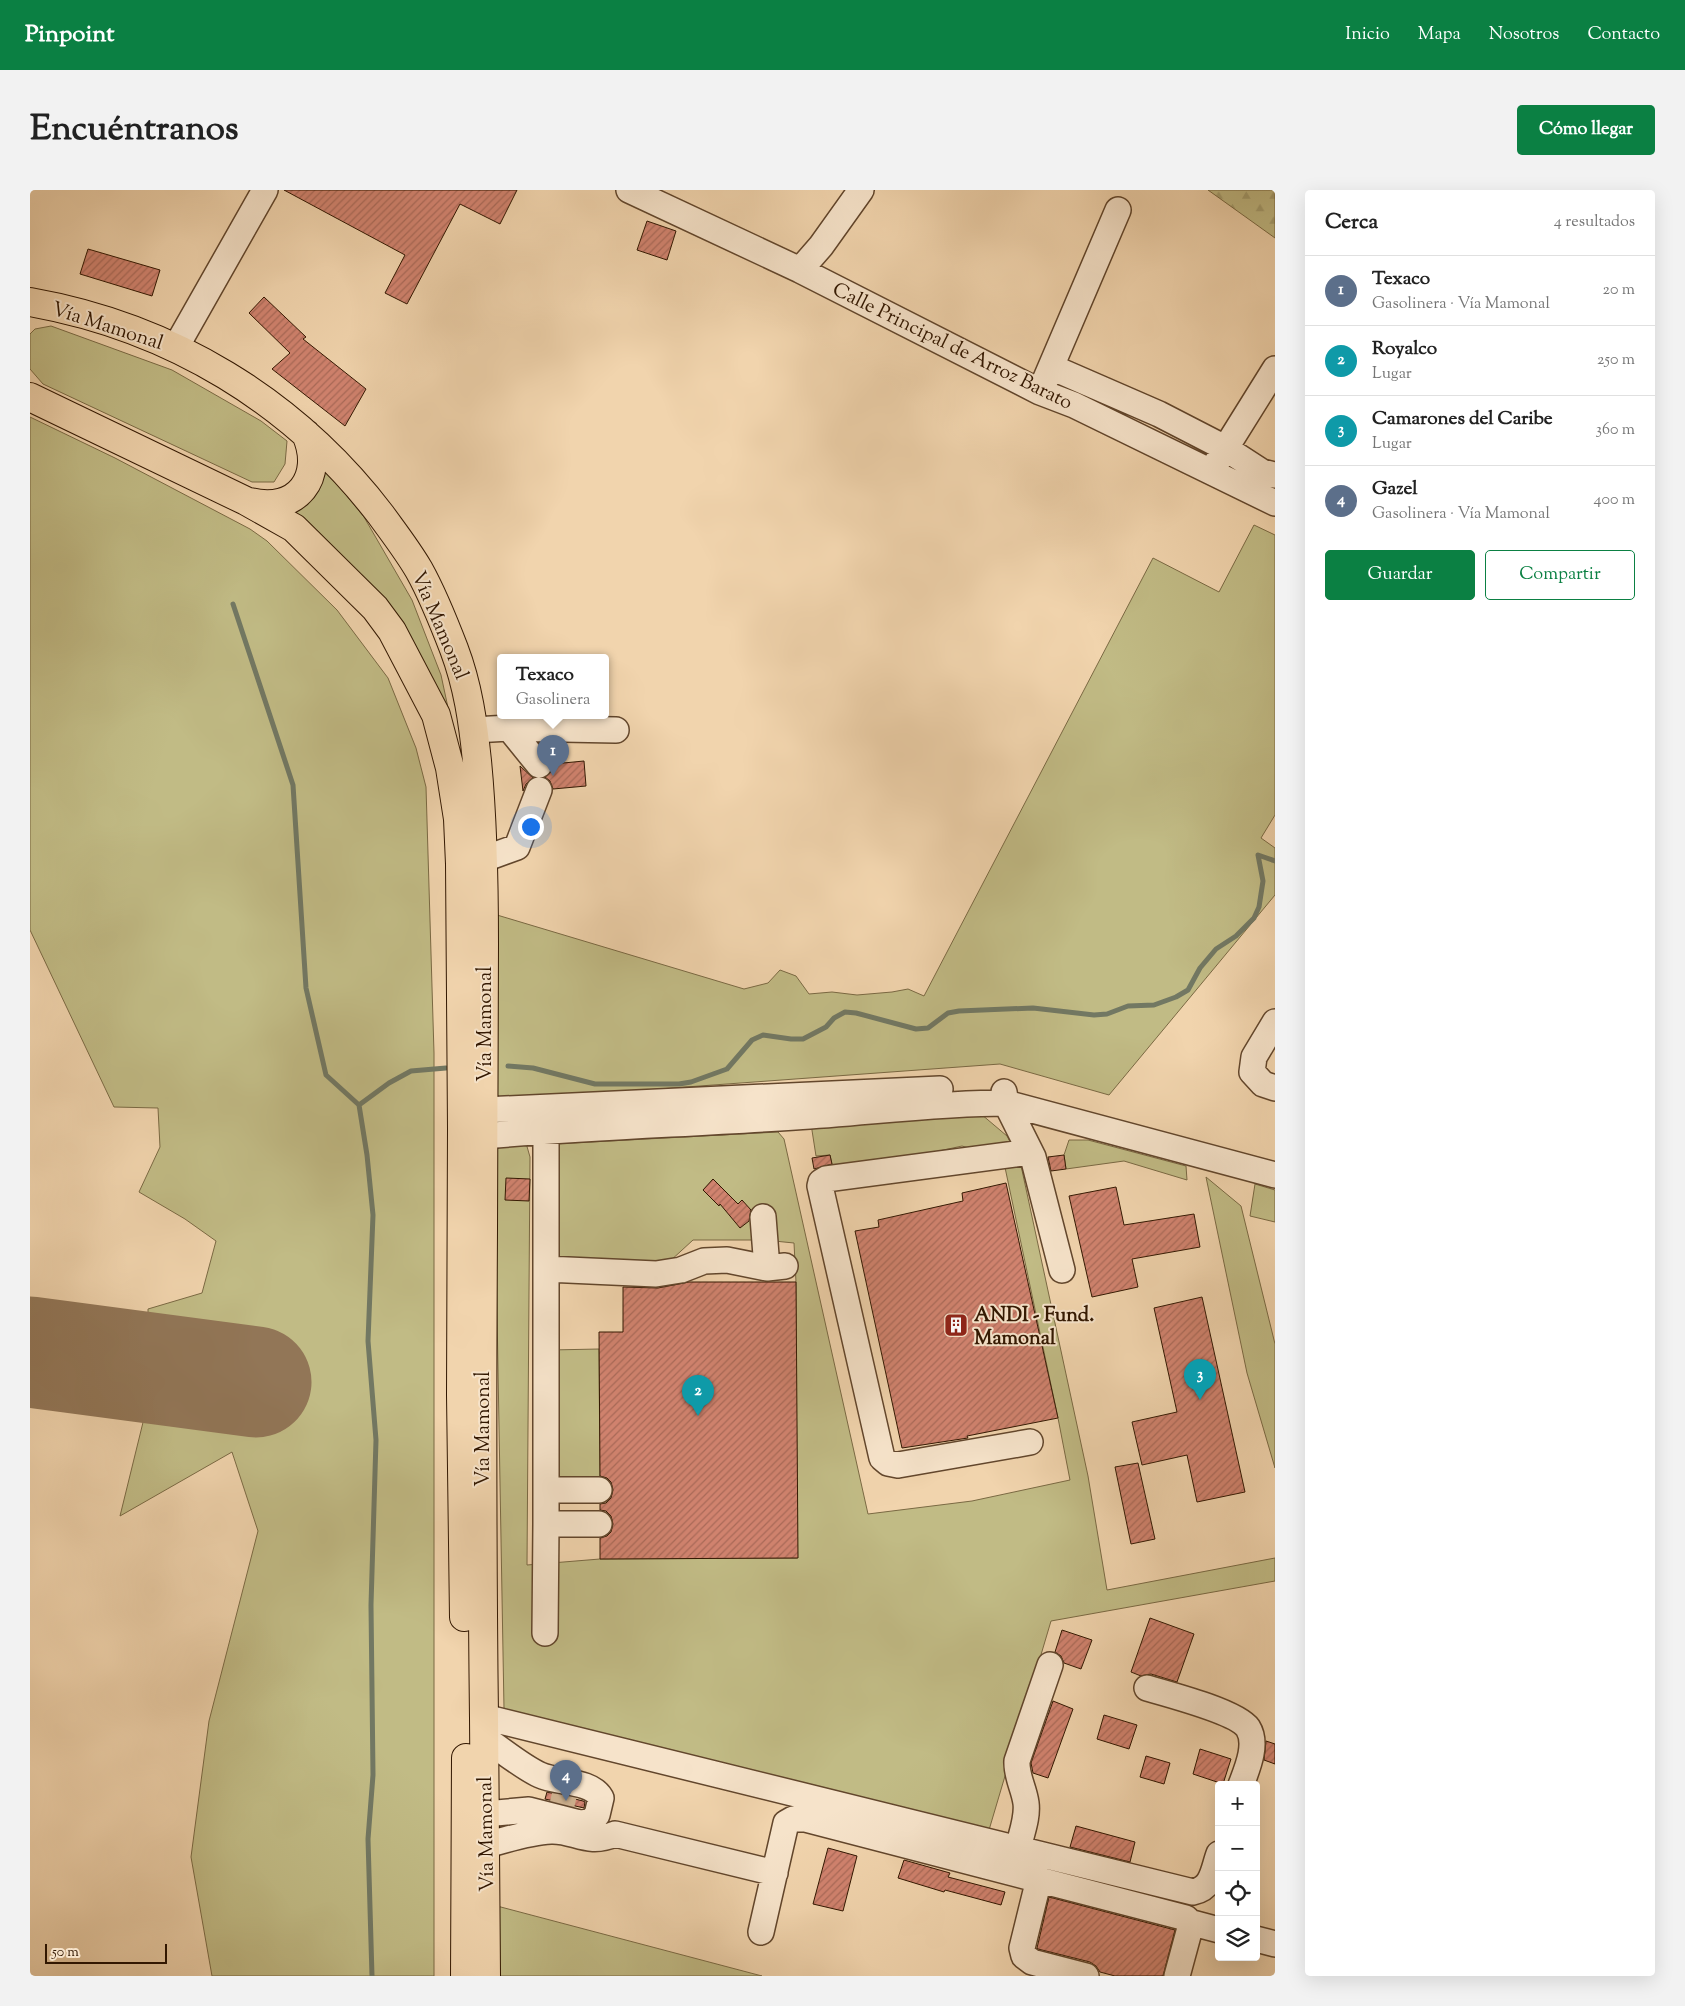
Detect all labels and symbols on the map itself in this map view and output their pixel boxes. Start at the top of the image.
street label: Calle Principal de Arroz Barato [827,276,1077,418]
street label: Vía Mamonal [48,296,167,359]
street label: Vía Mamonal [403,567,475,685]
pin: 1 [537,735,569,776]
your location [518,814,544,840]
street label: Vía Mamonal [472,966,501,1082]
place label: ANDI - Fund. Mamonal [974,1302,1094,1354]
building icon: ANDI - Fund. Mamonal [943,1312,969,1338]
pin: 3 [1184,1359,1216,1400]
street label: Vía Mamonal [470,1371,499,1487]
pin: 2 [682,1375,714,1416]
pin: 4 [550,1760,582,1801]
street label: Vía Mamonal [472,1775,503,1892]
scale bar [45,1941,168,1964]

